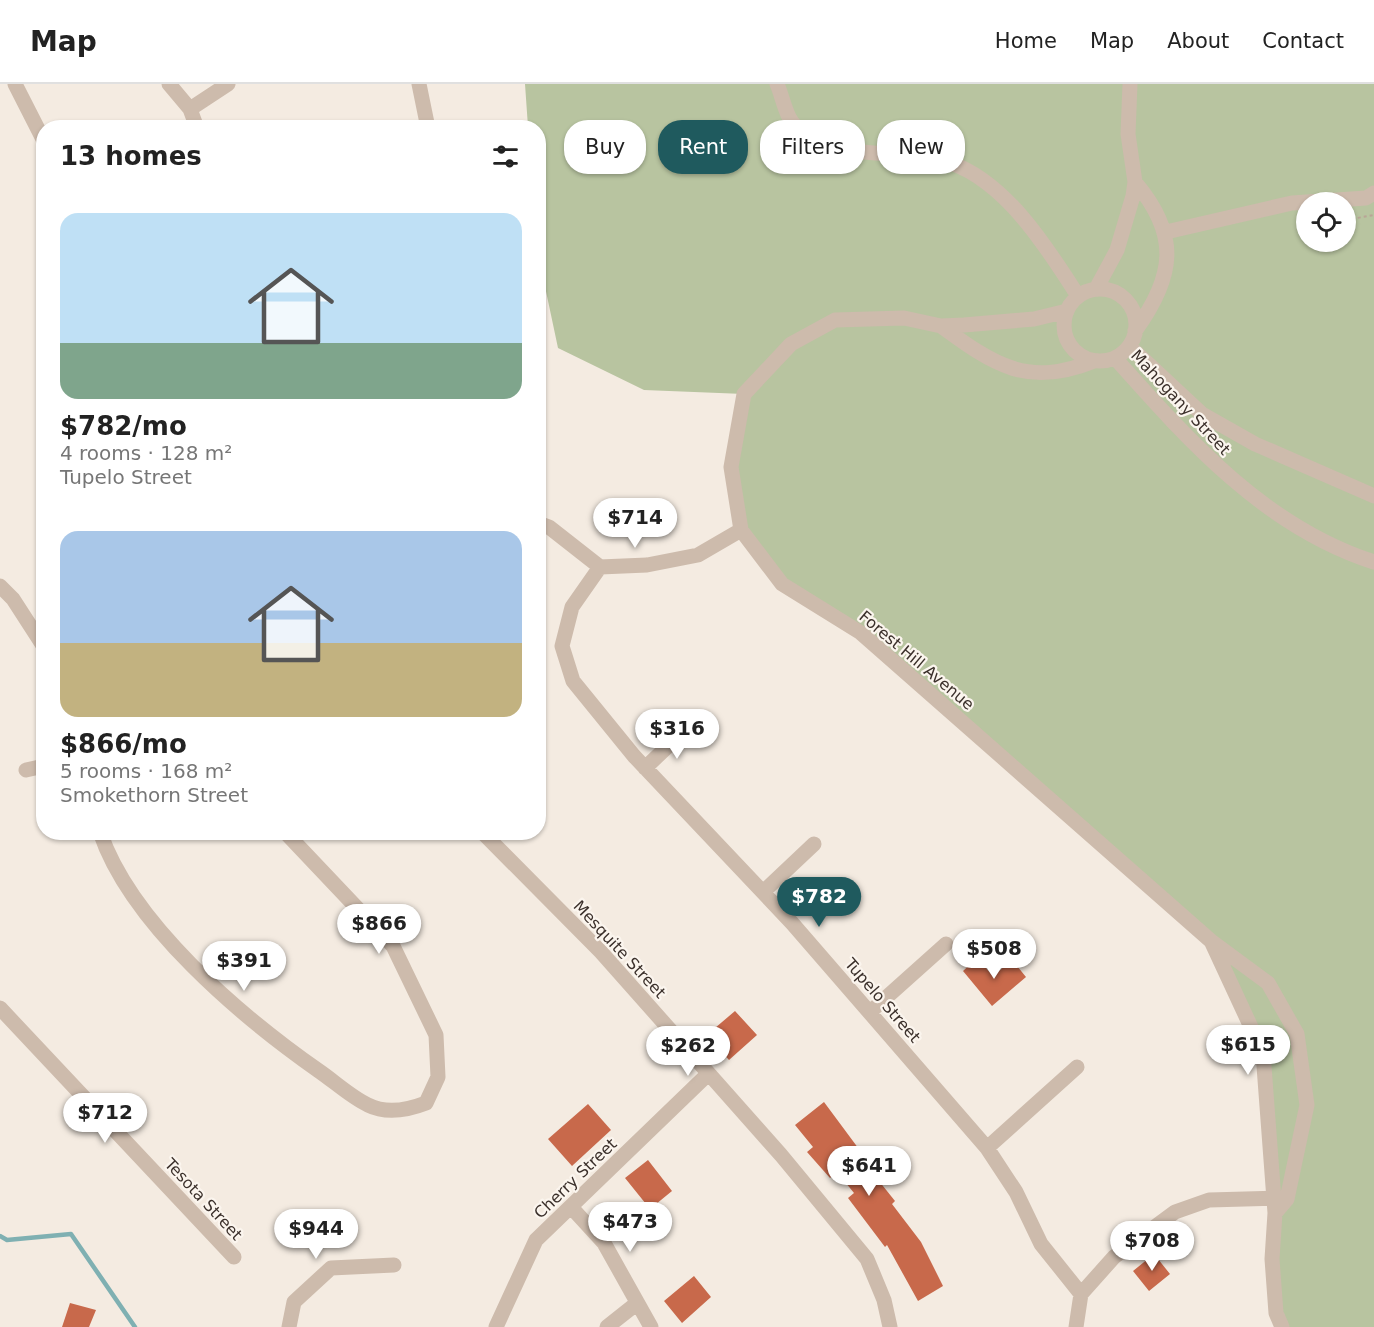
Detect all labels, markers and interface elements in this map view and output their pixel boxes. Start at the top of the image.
text: Map [30,25,97,58]
text: Home [995,29,1057,53]
text: Map [1090,29,1134,53]
text: About [1167,29,1229,53]
text: Contact [1262,29,1344,53]
chip: Buy [564,120,646,174]
chip: Rent [658,120,748,174]
chip: Filters [760,120,865,174]
chip: New [877,120,965,174]
icon: filters [489,140,522,173]
text: 13 homes [60,141,202,171]
map controls [1296,192,1356,252]
button: locate [1296,192,1356,252]
icon: home [237,252,345,360]
street label: Mahogany Street [1127,346,1234,459]
text: $782/mo [60,411,187,441]
text: 4 rooms · 128 m² [60,441,232,465]
text: Tupelo Street [60,465,192,489]
pin: $714 [599,498,671,549]
text: $714 [607,505,663,529]
icon: home [237,570,345,678]
street label: Forest Hill Avenue [855,607,978,714]
pin: $316 [641,709,713,760]
text: $316 [649,716,705,740]
text: $866/mo [60,729,187,759]
text: 5 rooms · 168 m² [60,759,232,783]
text: Smokethorn Street [60,783,248,807]
pin: $782 [783,877,855,928]
text: $782 [791,884,847,908]
street label: Mesquite Street [570,897,670,1002]
pin: $866 [343,904,415,955]
text: $866 [351,911,407,935]
pin: $508 [958,929,1030,980]
text: $508 [966,936,1022,960]
pin: $391 [208,941,280,992]
text: $391 [216,948,272,972]
street label: Tupelo Street [840,954,924,1046]
pin: $615 [1212,1025,1284,1076]
pin: $262 [652,1026,724,1077]
text: $615 [1220,1032,1276,1056]
text: $262 [660,1033,716,1057]
pin: $712 [69,1093,141,1144]
text: $712 [77,1100,133,1124]
street label: Cherry Street [530,1134,621,1222]
pin: $641 [833,1146,905,1197]
text: $641 [841,1153,897,1177]
street label: Tesota Street [160,1154,246,1244]
pin: $473 [594,1202,666,1253]
pin: $944 [280,1209,352,1260]
text: $473 [602,1209,658,1233]
text: $944 [288,1216,344,1240]
pin: $708 [1116,1221,1188,1272]
text: $708 [1124,1228,1180,1252]

